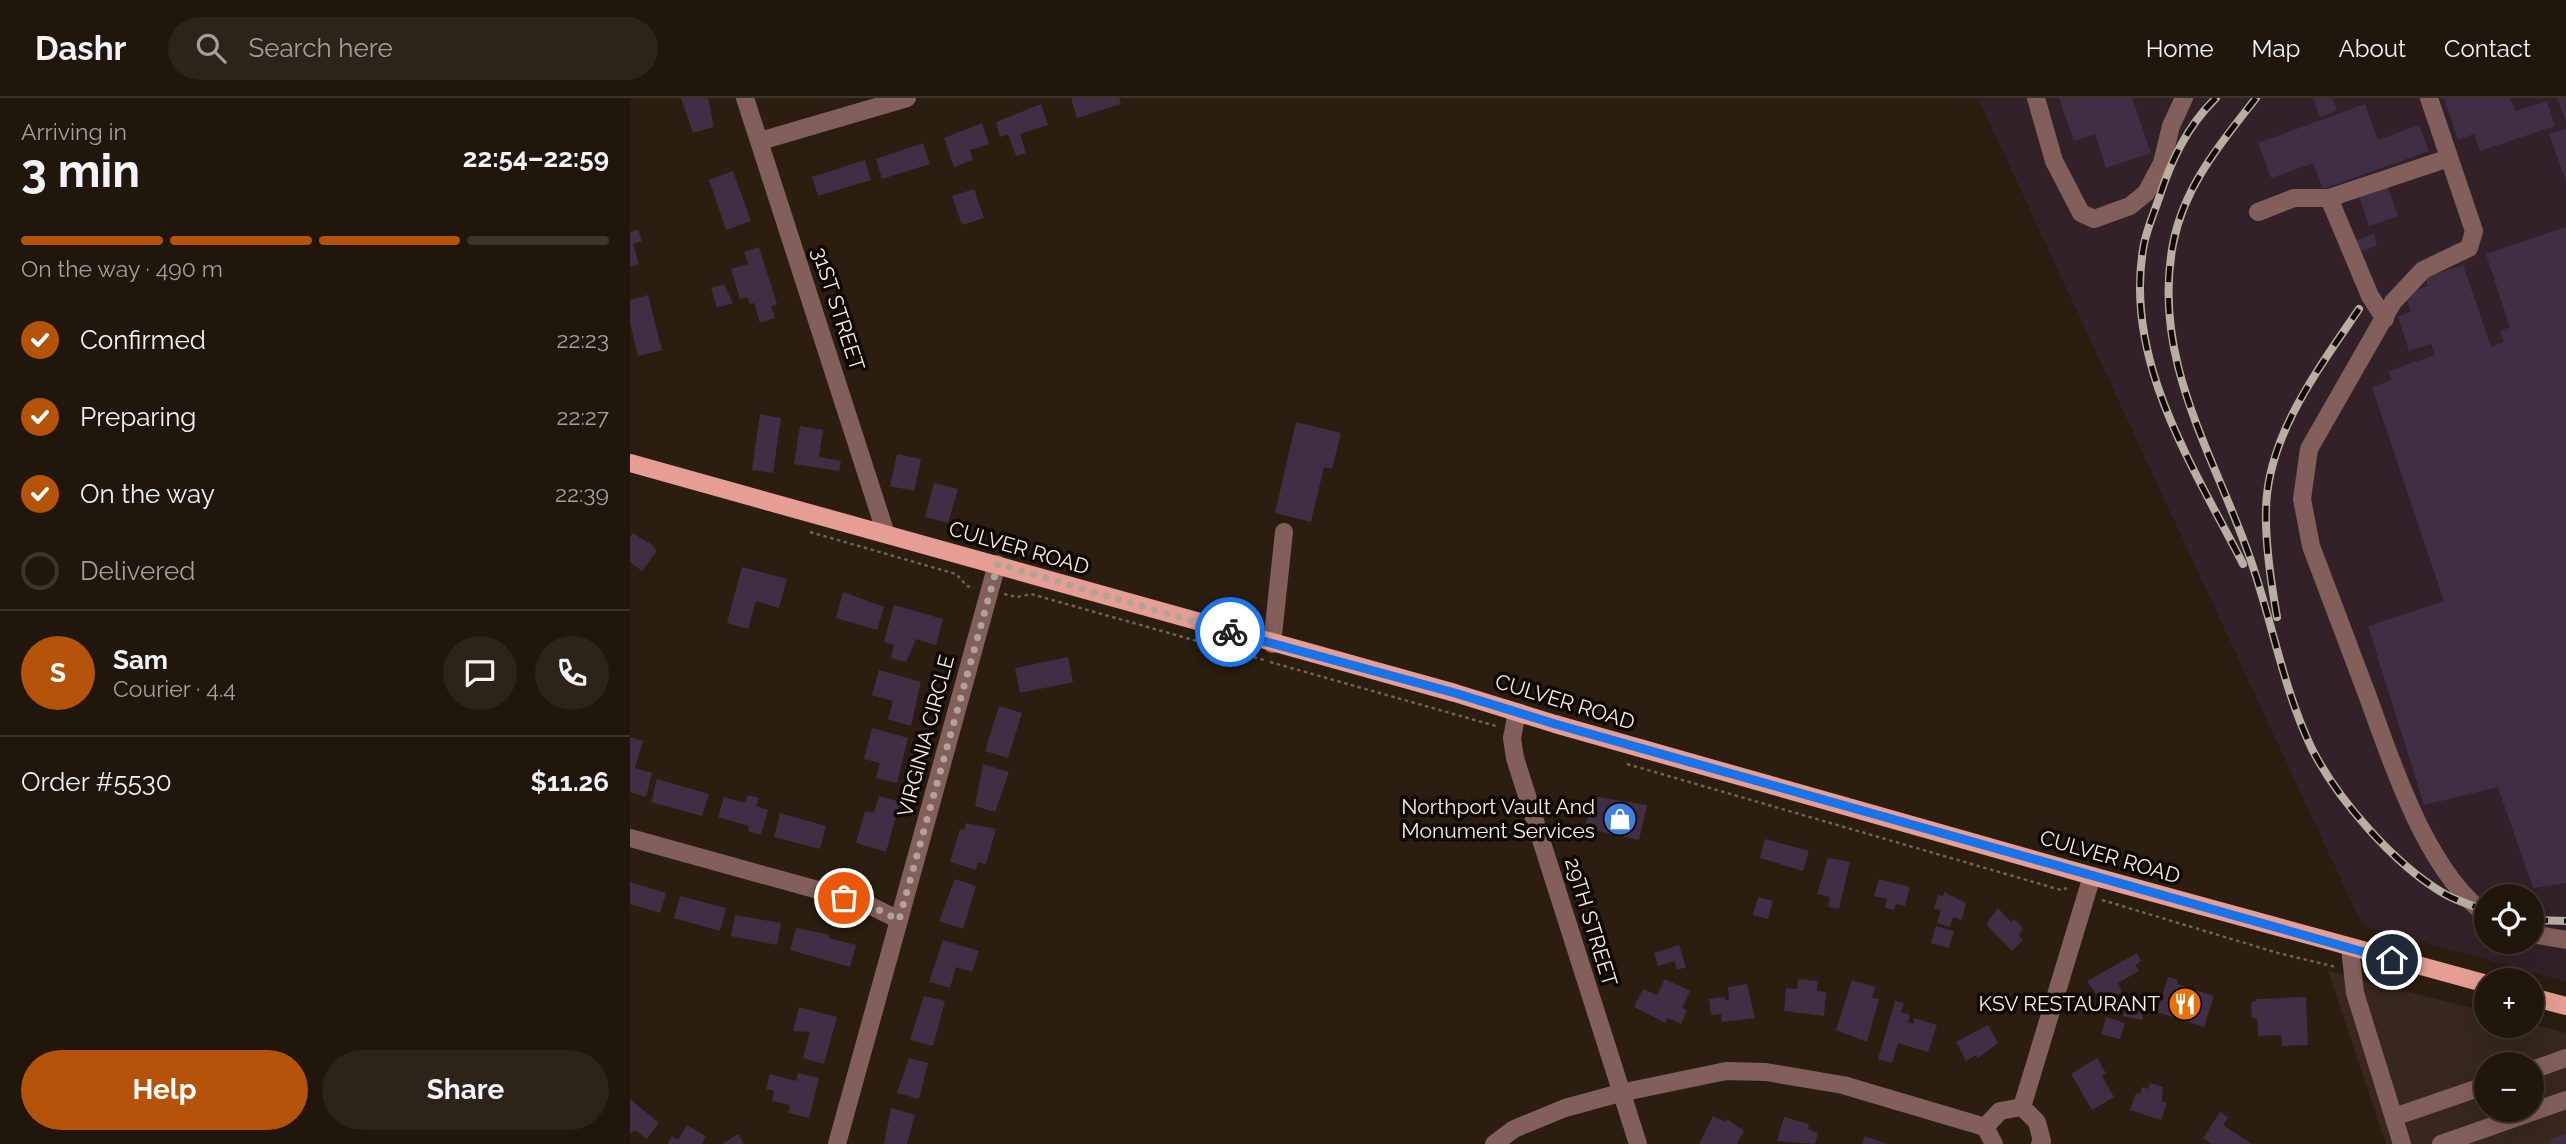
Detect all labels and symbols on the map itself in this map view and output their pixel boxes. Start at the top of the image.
street label: 31ST STREET [807,244,870,374]
street label: CULVER ROAD [946,516,1092,579]
courier [1195,597,1265,667]
street label: VIRGINIA CIRCLE [892,652,959,820]
street label: CULVER ROAD [1492,668,1638,735]
place label: Northport Vault And Monument Services [1401,794,1595,843]
shop icon: Northport Vault And Monument Services [1601,800,1639,838]
street label: CULVER ROAD [2037,825,2183,888]
street label: 29TH STREET [1560,855,1623,989]
pin [814,868,874,928]
pin [2362,930,2422,990]
restaurant icon: KSV RESTAURANT [2166,985,2204,1023]
place label: KSV RESTAURANT [1978,991,2160,1016]

